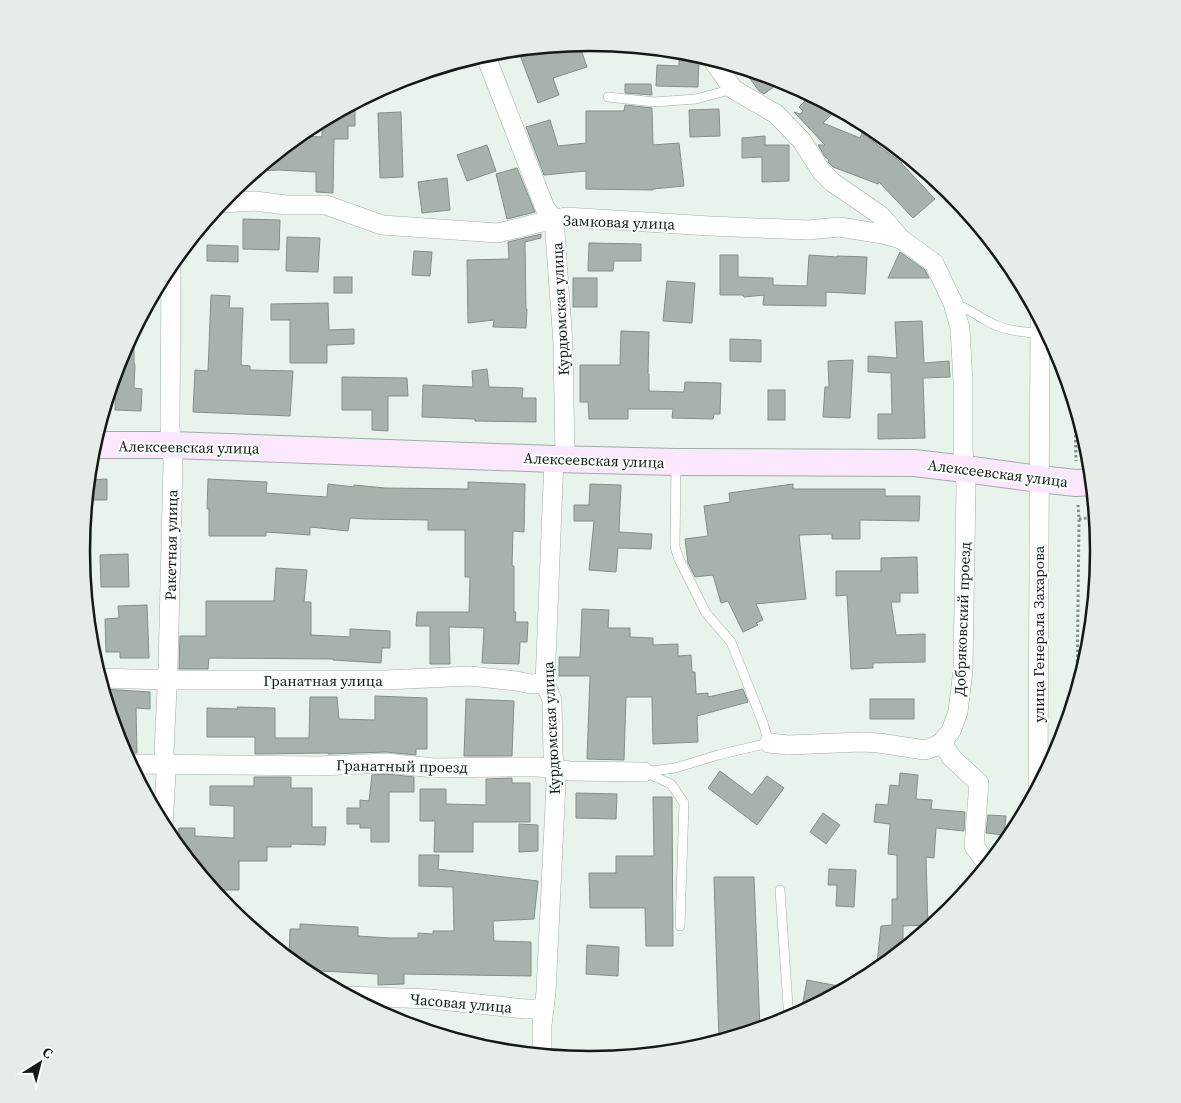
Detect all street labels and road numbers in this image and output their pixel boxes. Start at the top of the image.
street label: Замковая улица [563,210,676,234]
street label: Курдюмская улица [546,241,574,376]
street label: Алексеевская улица [118,435,260,459]
street label: Алексеевская улица [523,447,665,473]
street label: Алексеевская улица [927,454,1070,492]
street label: Ракетная улица [160,489,182,601]
street label: Добряковский проезд [949,541,975,697]
street label: улица Генерала Захарова [1028,545,1049,723]
street label: Курдюмская улица [537,660,565,795]
street label: Гранатная улица [263,670,383,691]
street label: Гранатный проезд [336,754,468,778]
street label: Часовая улица [409,988,513,1018]

